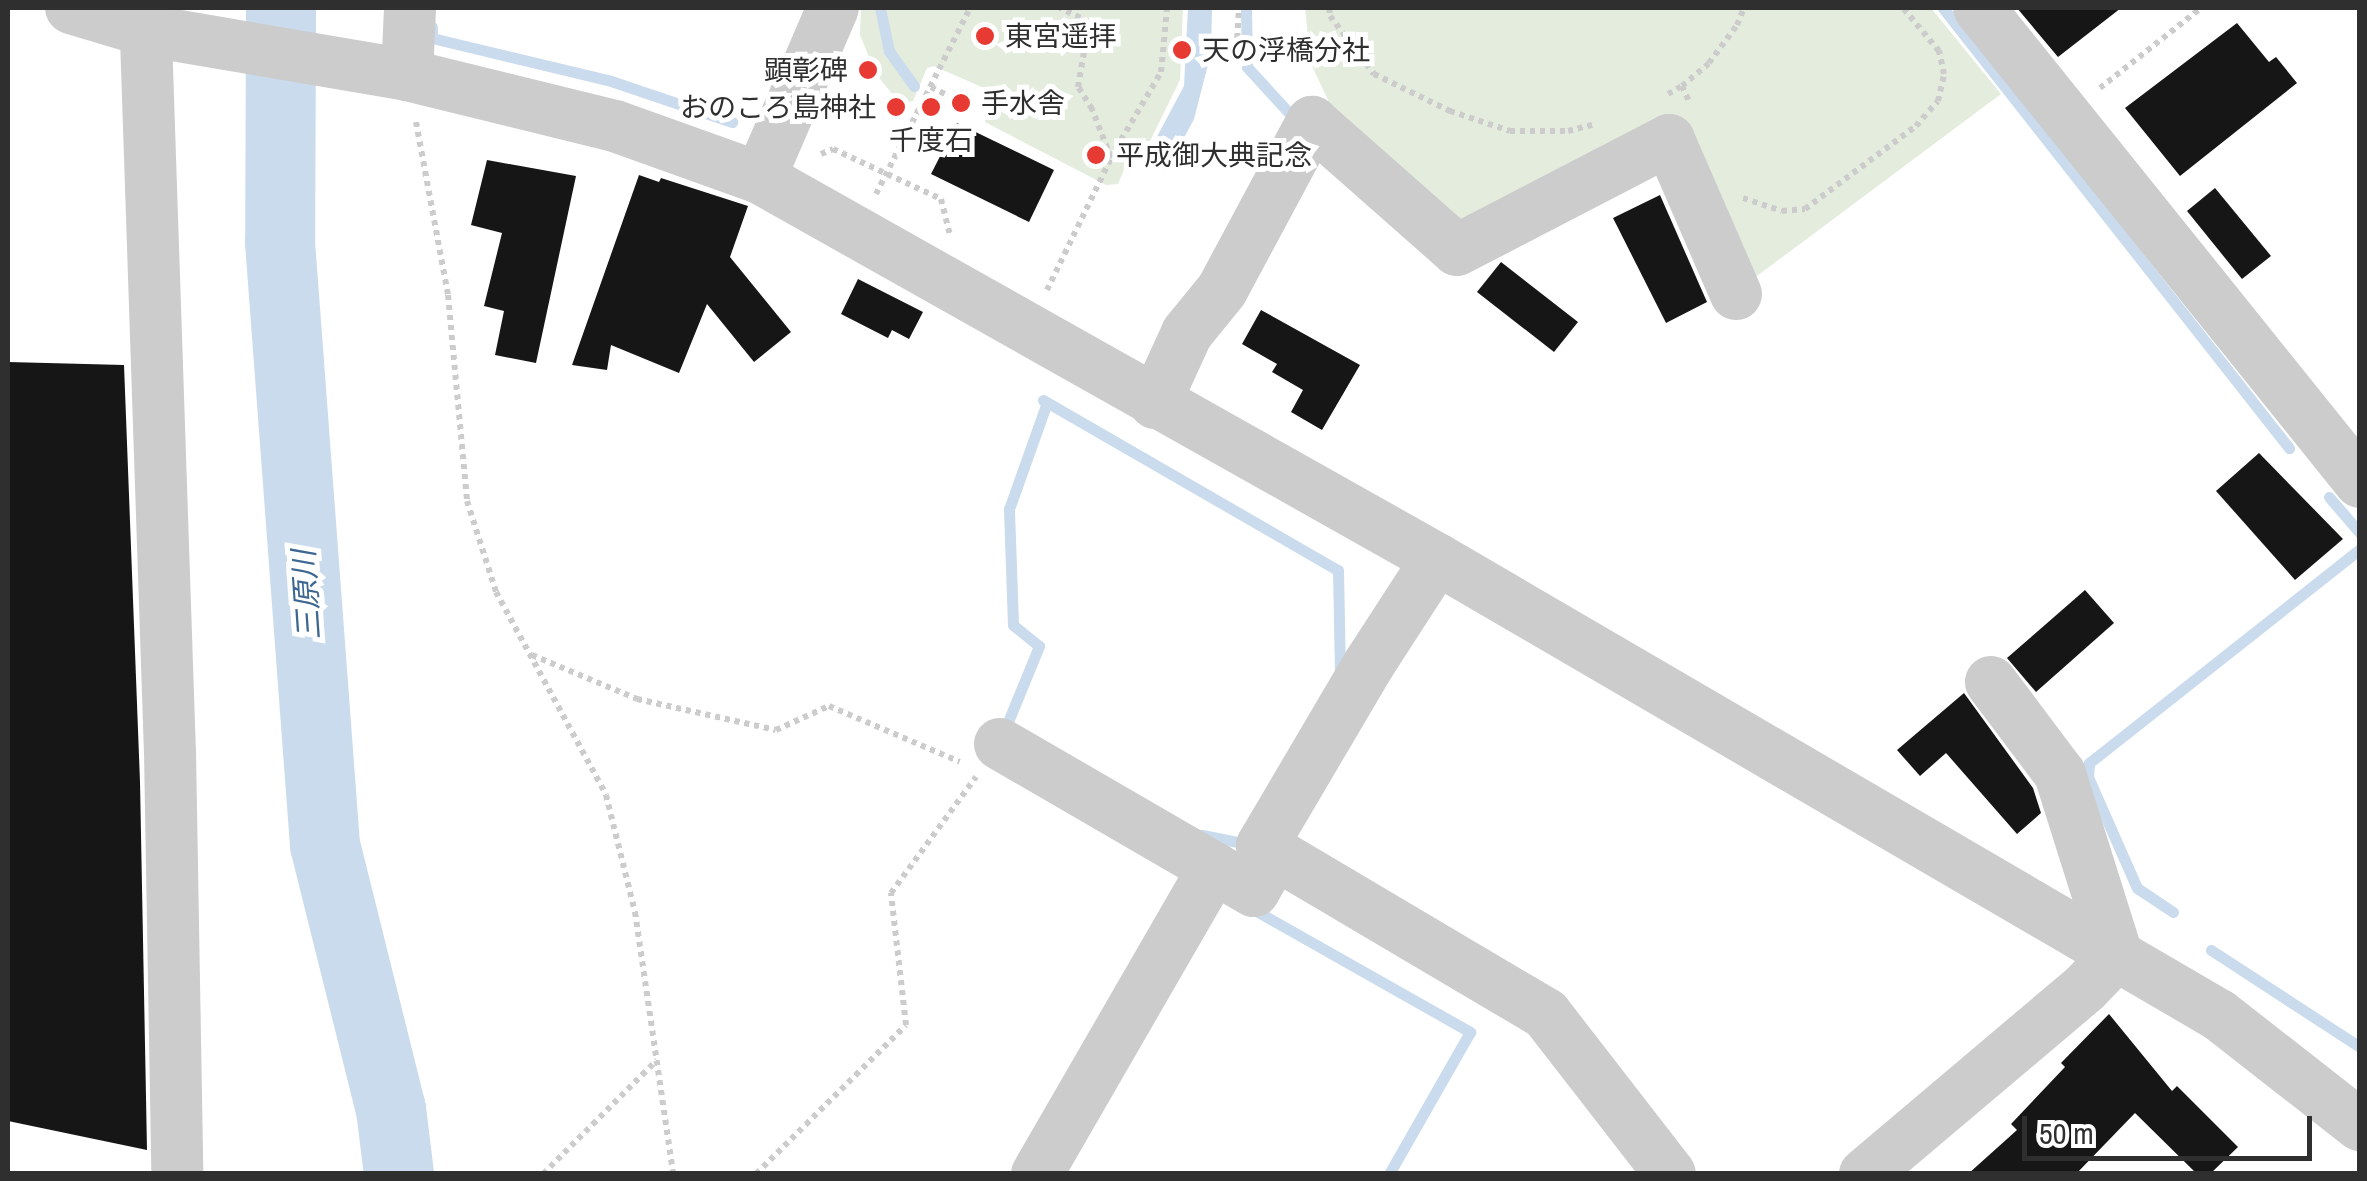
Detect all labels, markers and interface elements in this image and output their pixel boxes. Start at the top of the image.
place label: 東宮遥拝 [1005,19,1117,53]
marker: 東宮遥拝 [974,25,996,47]
place label: 天の浮橋分社 [1202,33,1370,67]
marker: 天の浮橋分社 [1171,39,1193,61]
place label: 顕彰碑 [764,53,848,87]
marker: 顕彰碑 [857,59,879,81]
place label: 手水舎 [981,86,1065,120]
place label: おのころ島神社 [680,90,876,124]
marker: 手水舎 [950,92,972,114]
marker: おのころ島神社 [885,96,907,118]
marker: 千度石 [920,96,942,118]
place label: 千度石 [889,123,973,157]
place label: 平成御大典記念 [1116,138,1312,172]
marker: 平成御大典記念 [1085,144,1107,166]
water label: 三原川 [285,549,327,641]
scale bar [2027,1096,2317,1158]
text: 50 m [2039,1113,2094,1153]

